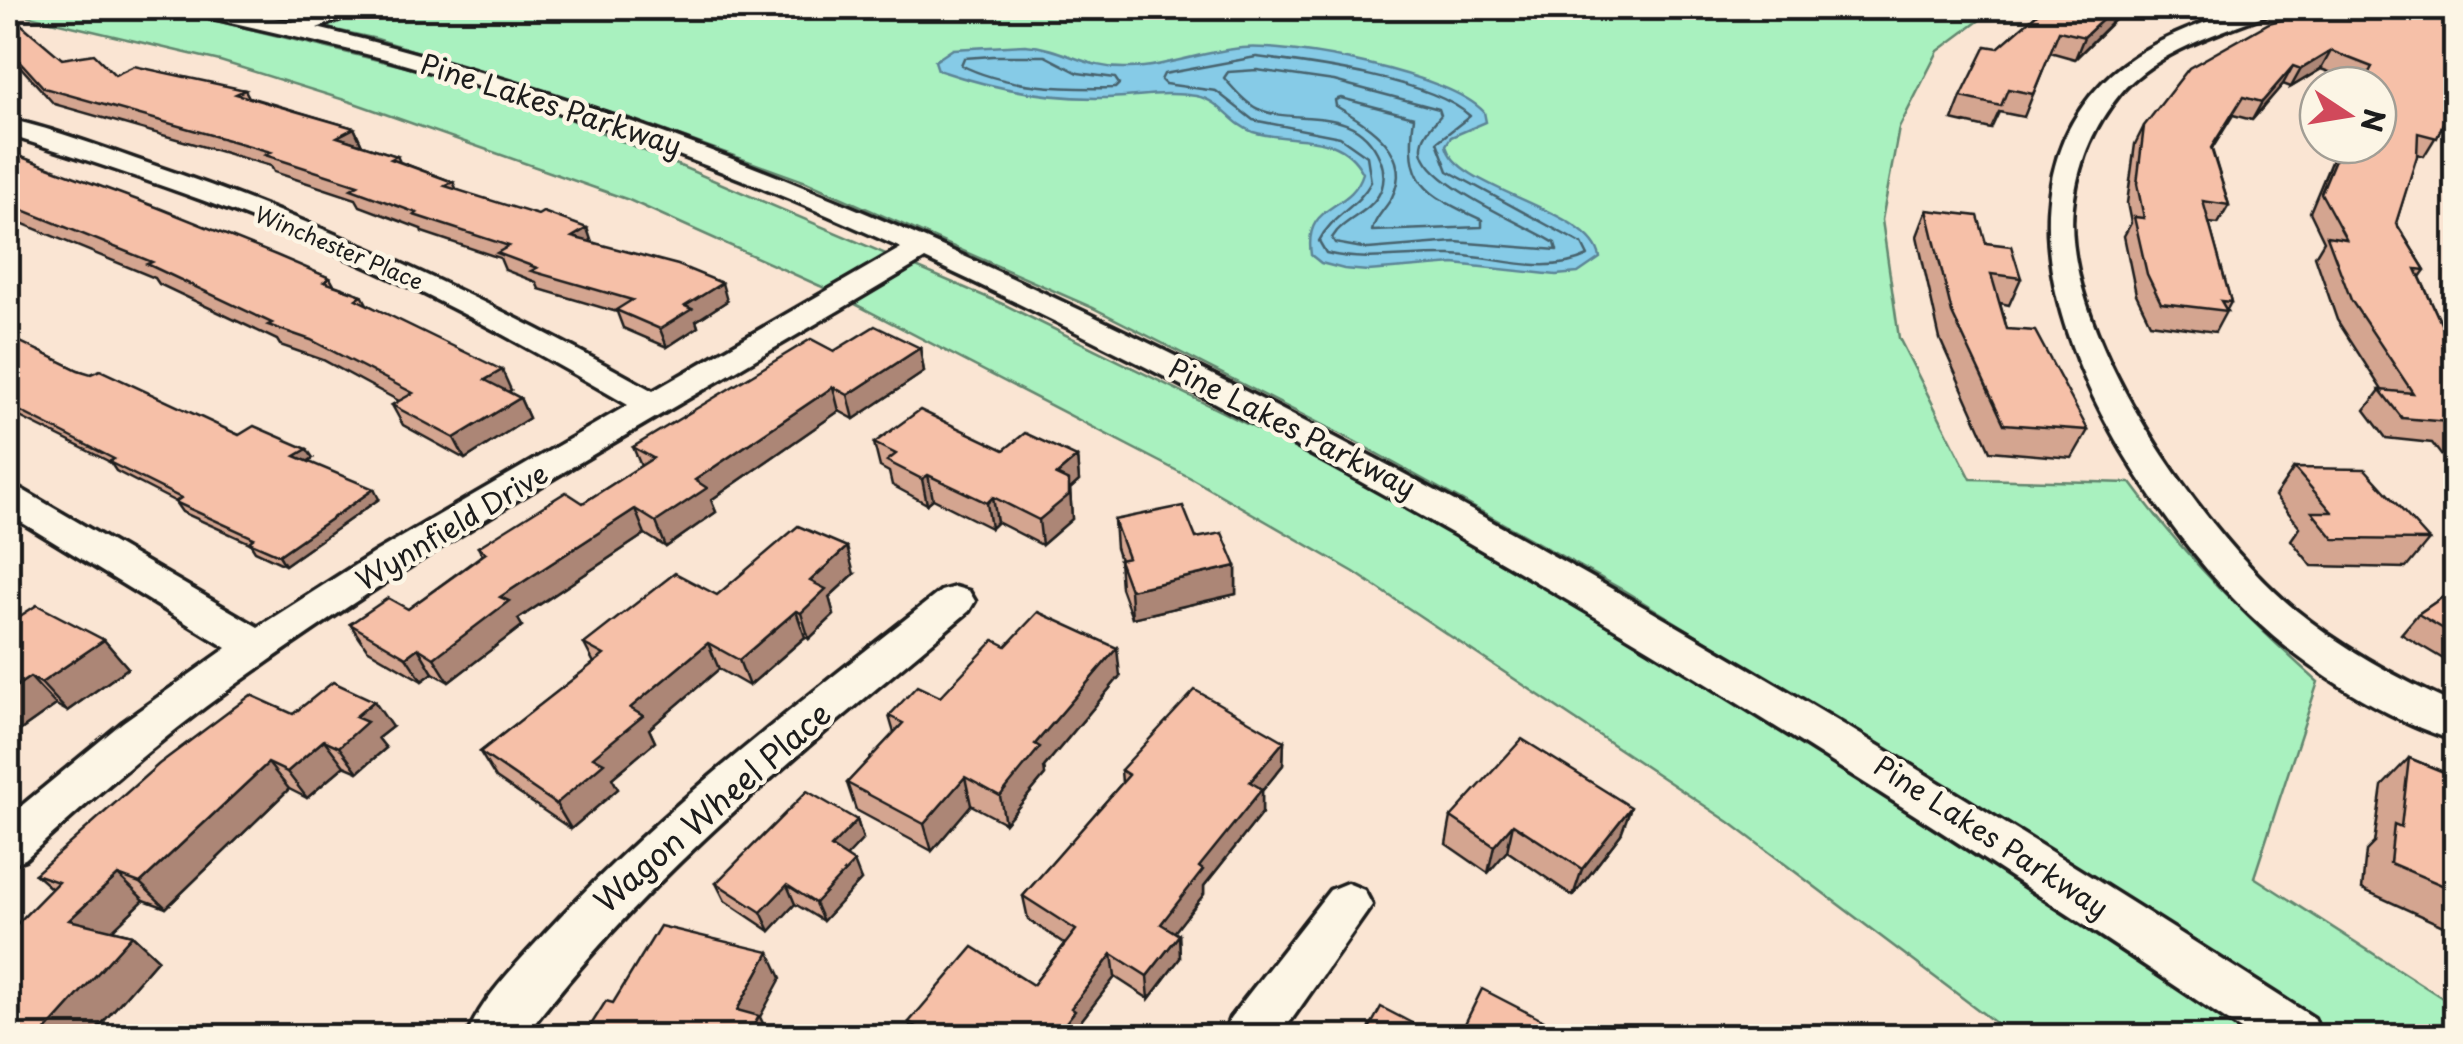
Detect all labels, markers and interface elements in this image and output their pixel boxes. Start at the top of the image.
street label: Pine Lakes Parkway [415,41,688,166]
north arrow [2298,65,2398,165]
text: N [2351,105,2397,136]
street label: Winchester Place [250,196,429,297]
street label: Pine Lakes Parkway [1162,346,1424,508]
street label: Wynnfield Drive [347,451,556,600]
street label: Wagon Wheel Place [582,690,841,923]
street label: Pine Lakes Parkway [1866,744,2118,928]

